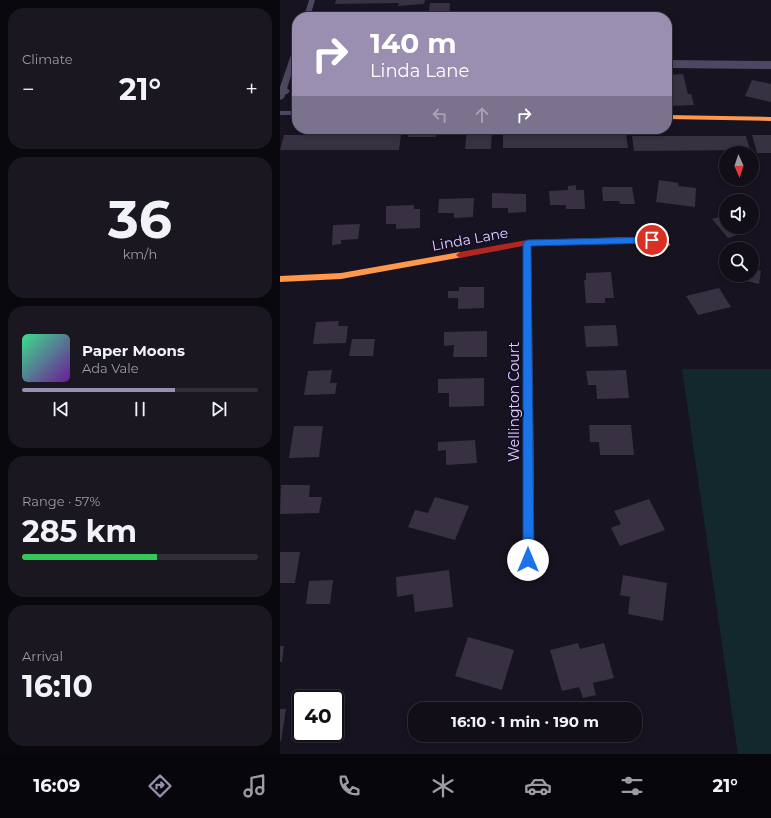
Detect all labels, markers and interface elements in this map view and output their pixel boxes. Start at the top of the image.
text: 140 m [370,26,457,60]
icon: right [304,28,356,80]
text: Climate [22,51,73,67]
text: Linda Lane [370,60,469,82]
text: 21° [119,71,161,108]
text: − [22,76,35,103]
text: + [245,76,258,103]
icon: left [429,104,451,126]
icon: ahead [471,104,493,126]
icon: right [513,104,535,126]
north arrow [719,146,759,186]
map controls [719,146,759,282]
text: 36 [108,188,172,251]
button: sound [719,194,759,234]
street label: Linda Lane [430,223,510,255]
pin [635,223,669,257]
icon: arrive [641,229,663,251]
button: search [719,242,759,282]
text: km/h [123,246,157,262]
text: Paper Moons [82,341,185,360]
street label: Wellington Court [505,342,523,462]
text: Ada Vale [82,360,139,376]
icon: previous [50,398,72,420]
icon: pause [129,398,151,420]
icon: next [208,398,230,420]
text: Range · 57% [22,493,100,509]
text: 285 km [22,513,137,550]
position arrow [507,539,549,581]
text: Arrival [22,648,63,664]
text: 16:10 [22,668,93,705]
speed limit sign: 40 [292,690,344,742]
text: 16:10 · 1 min · 190 m [451,712,599,731]
icon: directions [146,772,174,800]
icon: music [241,772,269,800]
icon: phone [335,772,363,800]
icon: climate [429,772,457,800]
icon: car [524,772,552,800]
icon: filters [618,772,646,800]
text: 16:09 [33,775,80,797]
text: 21° [713,775,738,797]

